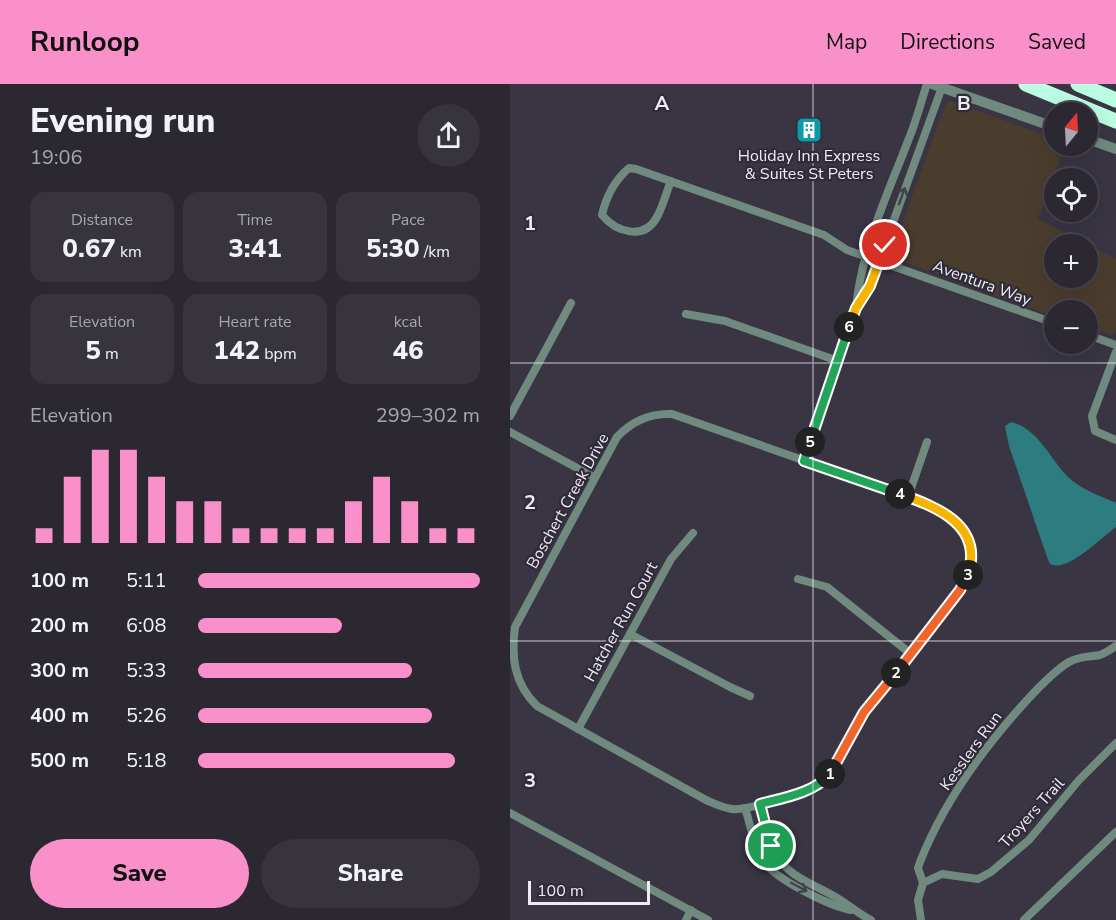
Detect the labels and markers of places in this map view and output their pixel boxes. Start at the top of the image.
building icon: Holiday Inn Express & Suites St Peters [794,115,824,145]
place label: Holiday Inn Express & Suites St Peters [738,145,880,185]
pin [859,219,910,270]
pin: 6 [834,312,864,342]
pin: 5 [795,427,825,457]
pin: 4 [885,479,915,509]
pin: 3 [953,560,983,590]
pin: 2 [881,658,911,688]
pin: 1 [815,759,845,789]
pin [745,820,796,871]

